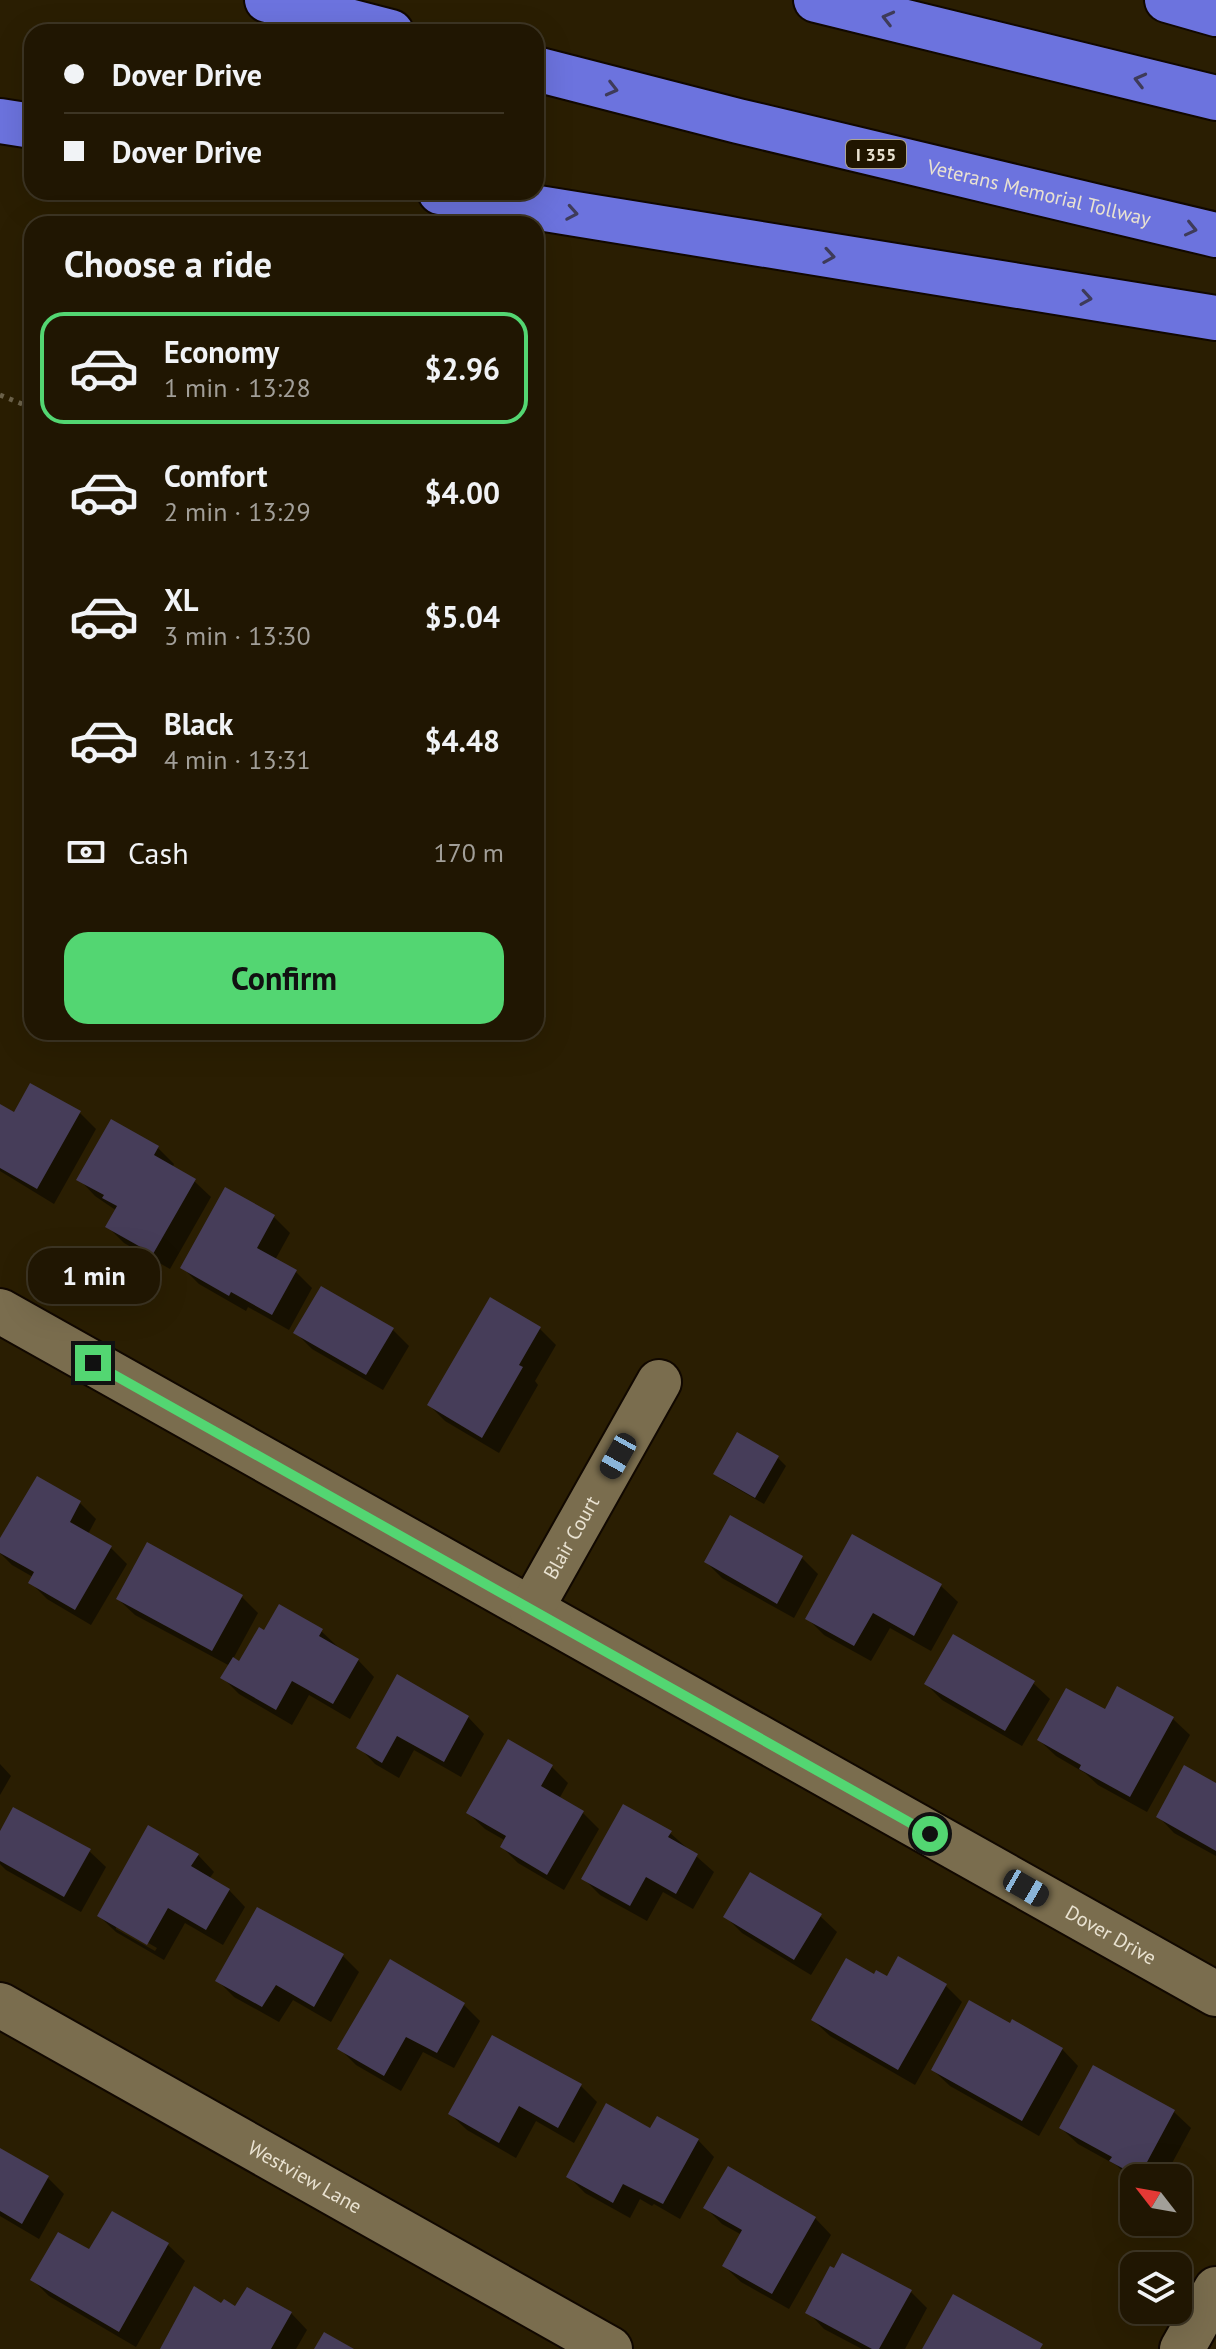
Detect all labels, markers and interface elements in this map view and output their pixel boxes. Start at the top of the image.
one-way arrow [881,10,895,27]
text: Dover Drive [112,55,262,94]
one-way arrow [1134,73,1147,90]
one-way arrow [604,79,618,96]
text: Dover Drive [112,132,262,171]
road number: I 355 [846,140,906,168]
street label: Veterans Memorial Tollway [924,153,1154,232]
one-way arrow [566,204,579,221]
one-way arrow [1183,220,1197,237]
text: Choose a ride [64,240,272,287]
one-way arrow [822,247,836,264]
one-way arrow [1079,289,1092,306]
icon: car [68,332,140,404]
text: Economy [164,332,279,371]
text: $2.96 [425,349,500,388]
text: 1 min · 13:28 [164,371,311,404]
icon: car [68,456,140,528]
text: Comfort [164,456,267,495]
text: $4.00 [425,473,500,512]
text: 2 min · 13:29 [164,495,311,528]
icon: car [68,580,140,652]
text: XL [164,580,198,619]
text: $5.04 [425,597,500,636]
text: 3 min · 13:30 [164,619,311,652]
icon: car [68,704,140,776]
text: Black [164,704,233,743]
text: $4.48 [425,721,500,760]
text: 4 min · 13:31 [164,743,311,776]
icon: cash [64,830,108,874]
text: Cash [128,833,189,872]
text: 170 m [433,836,504,869]
button: Confirm [64,932,504,1024]
callout: 1 min [27,1247,159,1303]
text: 1 min [62,1259,126,1292]
route end [75,1345,111,1381]
car [596,1429,640,1483]
street label: Blair Court [538,1491,605,1584]
route start [912,1816,948,1852]
car [999,1866,1053,1910]
street label: Dover Drive [1061,1899,1161,1971]
street label: Westview Lane [243,2134,366,2219]
north arrow [1120,2164,1192,2236]
map controls [1120,2164,1192,2324]
button: layers [1120,2252,1192,2324]

